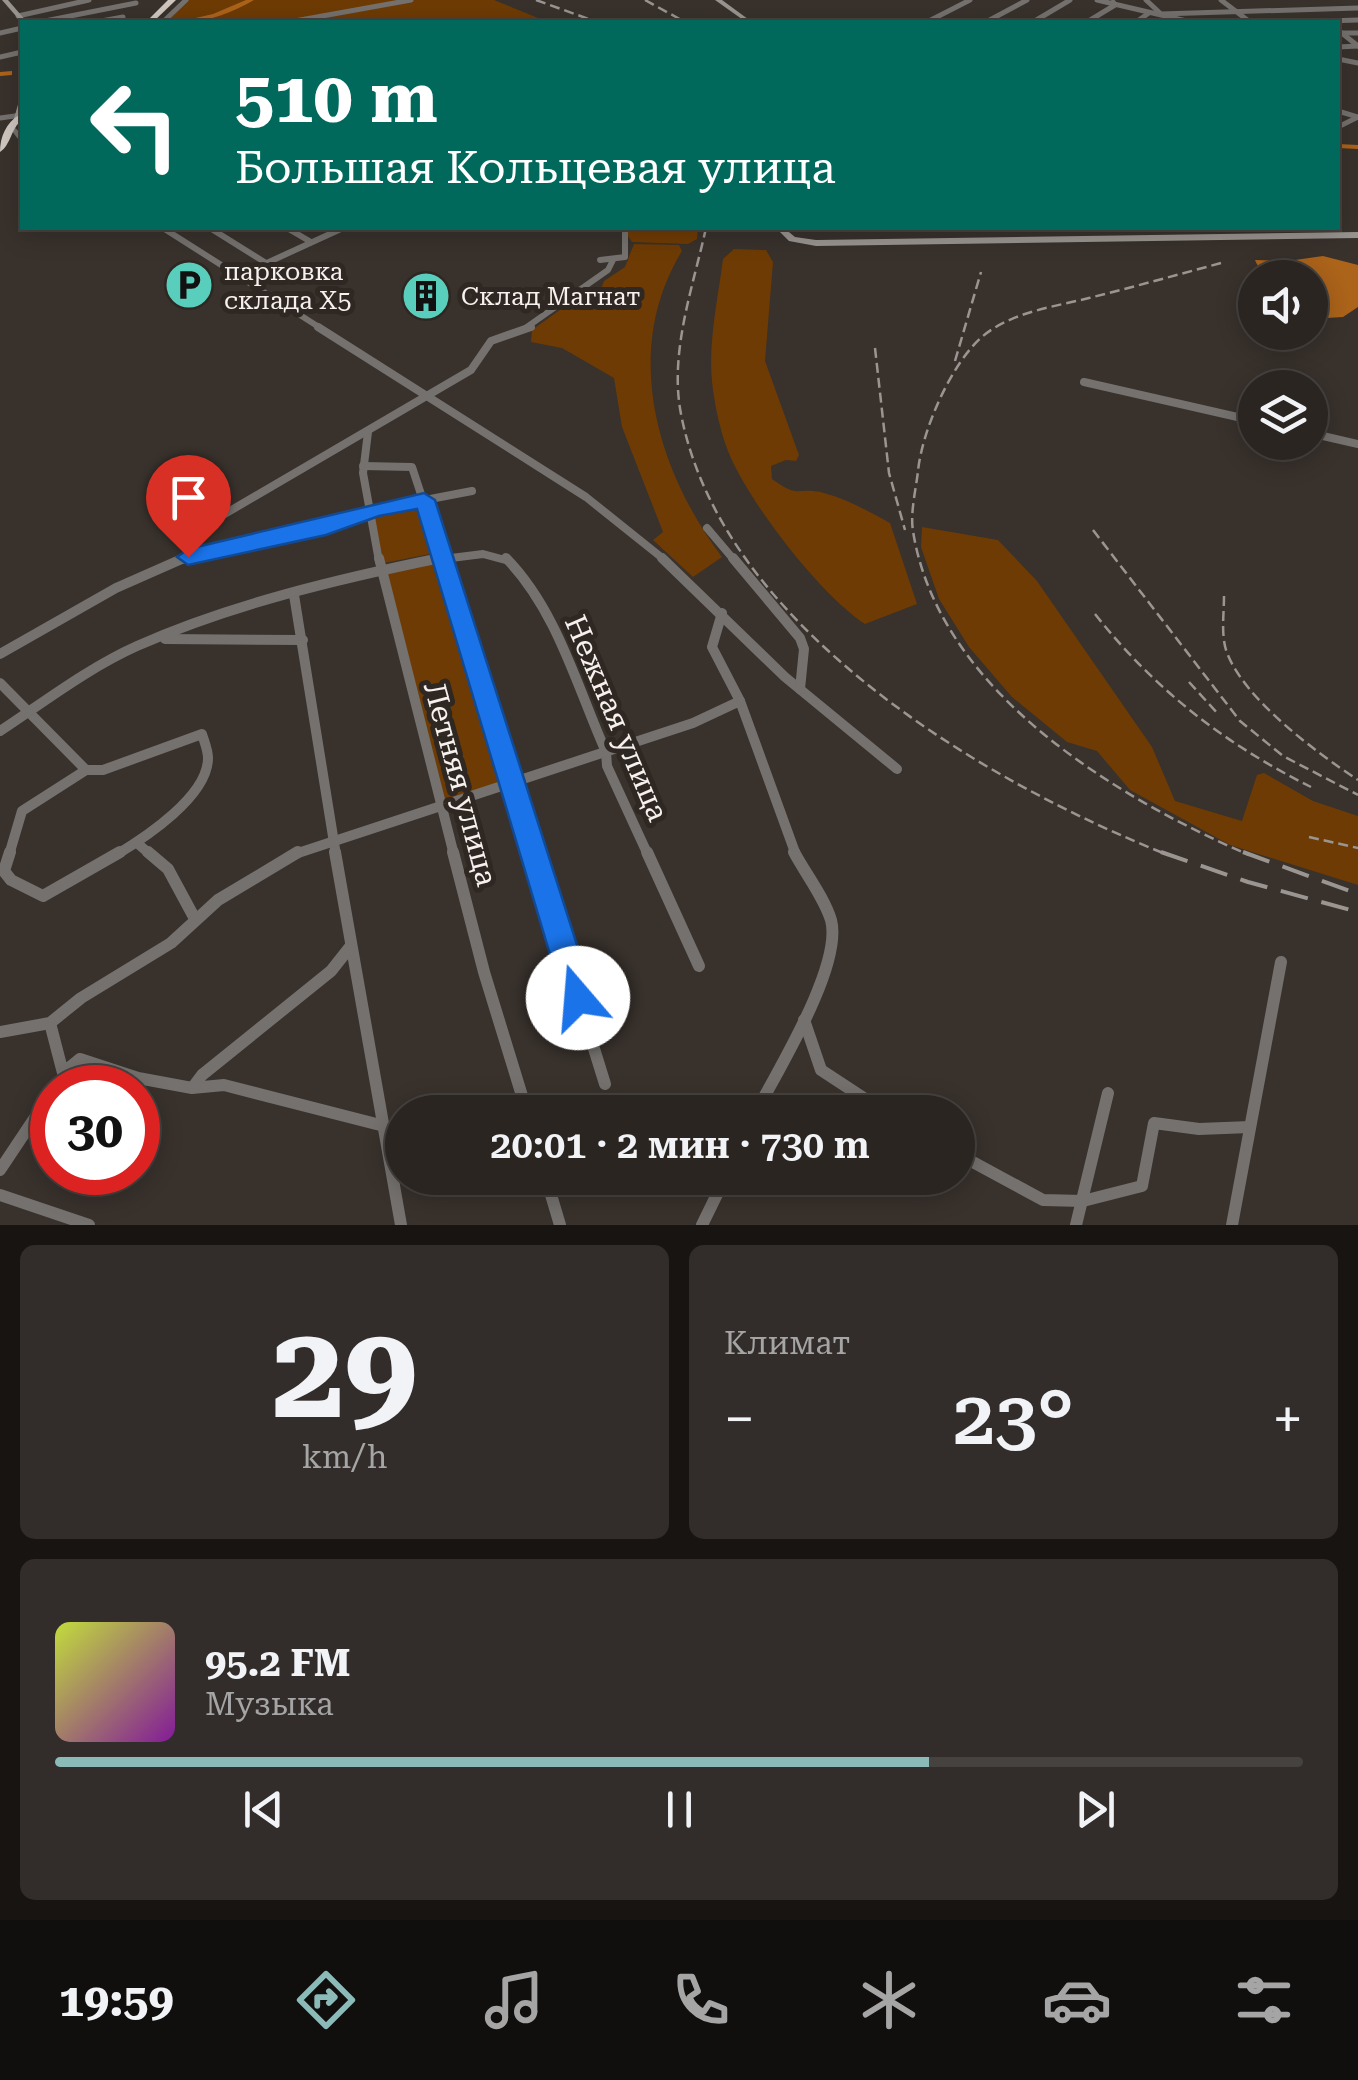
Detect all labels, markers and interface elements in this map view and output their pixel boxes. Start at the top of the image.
text: 510 m [235,57,438,139]
icon: left [70,60,200,190]
text: Большая Кольцевая улица [235,141,836,194]
place label: парковка склада X5 [224,257,352,315]
parking icon: парковка склада X5 [163,259,215,311]
map controls [1238,260,1328,460]
button: sound [1238,260,1328,350]
building icon: Склад Магнат [400,270,452,322]
place label: Склад Магнат [461,282,640,311]
button: layers [1238,370,1328,460]
pin [146,455,231,558]
icon: arrive [161,470,216,525]
street label: Нежная улица [558,610,676,826]
street label: Летняя улица [417,678,505,890]
position arrow [526,946,630,1050]
speed limit sign: 30 [30,1065,160,1195]
text: 20:01 · 2 мин · 730 m [490,1123,870,1167]
text: 29 [272,1296,417,1449]
text: Климат [724,1324,850,1362]
text: 23° [953,1374,1074,1462]
text: − [724,1387,755,1451]
text: + [1272,1387,1303,1451]
text: km/h [302,1438,387,1476]
text: 95.2 FM [205,1641,351,1685]
text: Музыка [205,1685,333,1723]
icon: previous [236,1782,291,1837]
icon: pause [652,1782,707,1837]
icon: next [1068,1782,1123,1837]
icon: directions [291,1965,361,2035]
icon: music [479,1965,549,2035]
icon: phone [666,1965,736,2035]
icon: climate [854,1965,924,2035]
icon: car [1042,1965,1112,2035]
icon: filters [1229,1965,1299,2035]
text: 19:59 [59,1974,174,2027]

